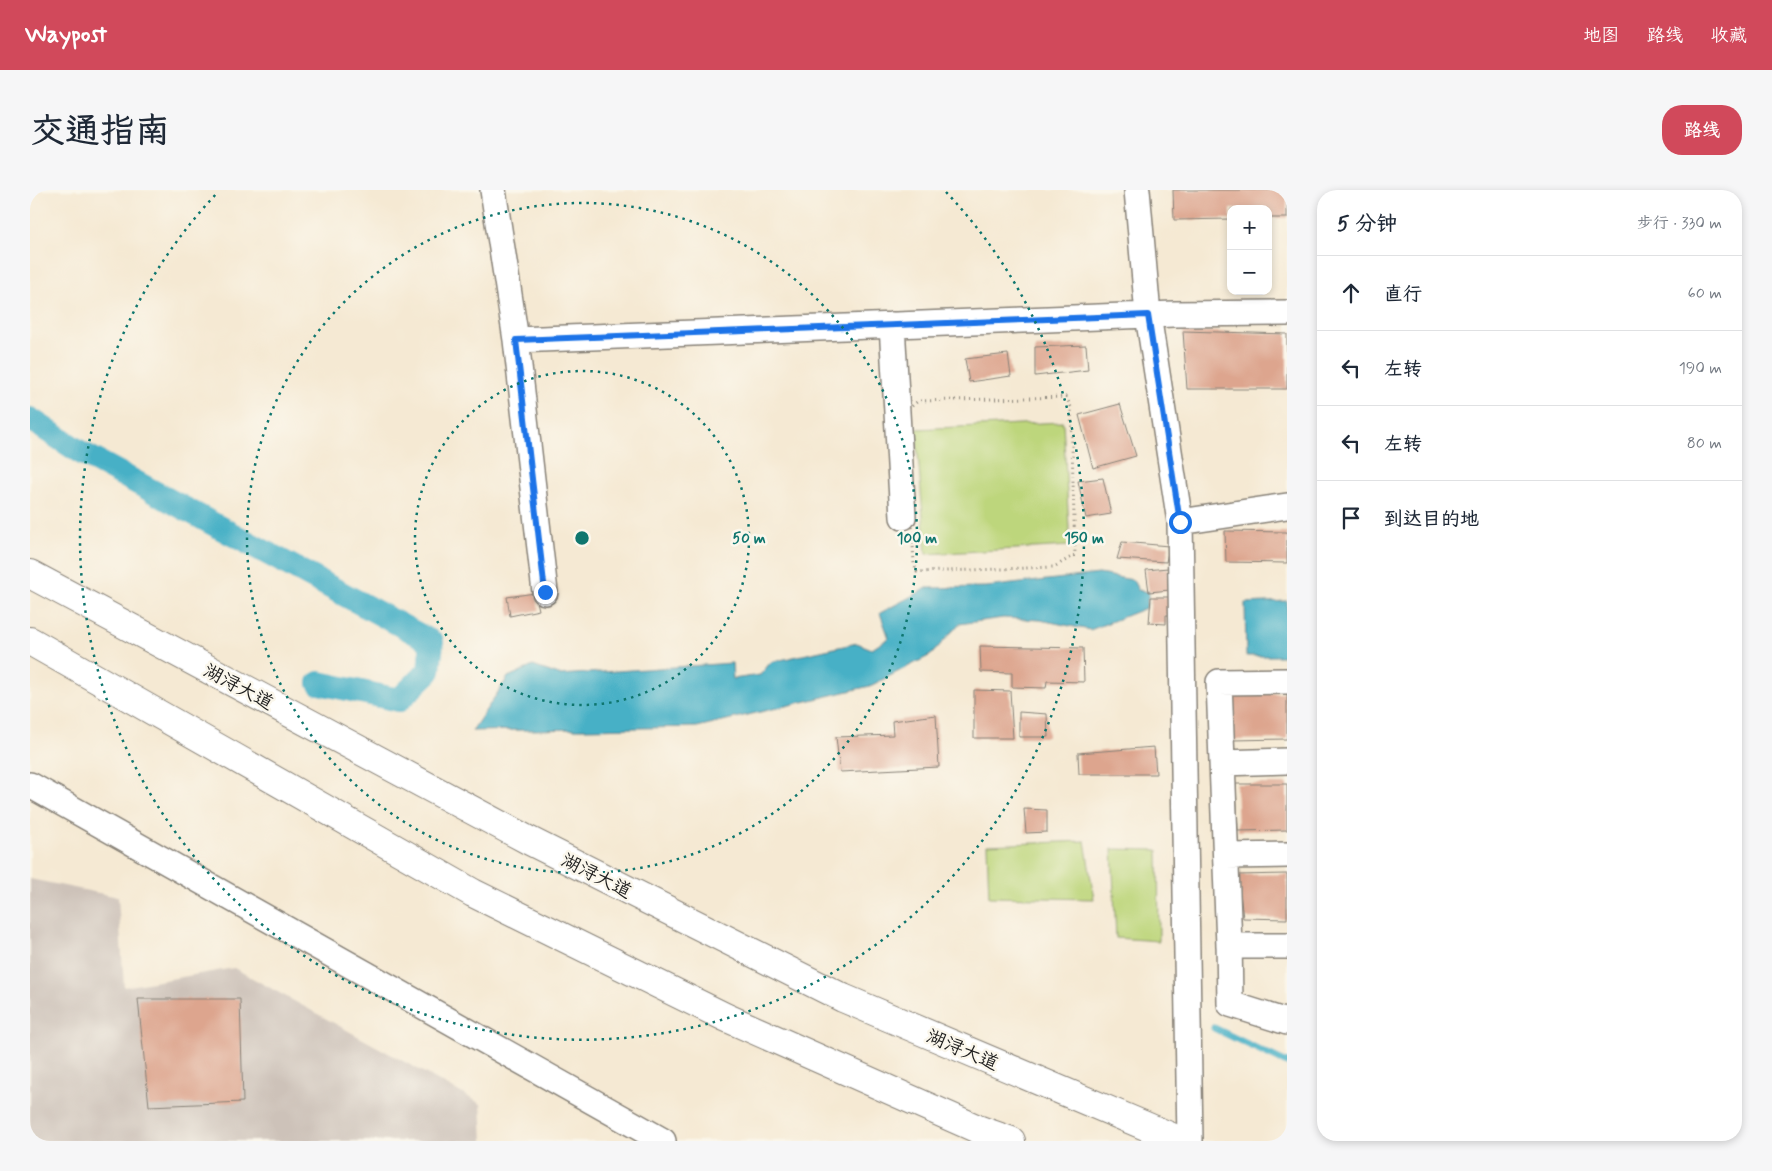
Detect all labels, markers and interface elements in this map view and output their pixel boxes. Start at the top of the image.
text: Waypost [25,20,107,51]
text: 地图 [1583,24,1619,48]
text: 路线 [1647,24,1683,48]
text: 收藏 [1711,24,1747,48]
button: 路线 [1662,105,1742,155]
text: 交通指南 [30,109,170,155]
map controls [1227,205,1272,295]
button: + [1227,205,1272,250]
text: 5 分钟 [1337,210,1397,238]
text: 步行 · 330 m [1637,213,1722,234]
button: − [1227,250,1272,295]
icon: ahead [1337,279,1365,307]
text: 直行 [1384,282,1422,307]
text: 60 m [1688,283,1722,304]
icon: left [1337,354,1365,382]
text: 左转 [1384,357,1422,382]
text: 190 m [1679,358,1722,379]
icon: left [1337,429,1365,457]
text: 左转 [1384,432,1422,457]
text: 80 m [1687,433,1722,454]
icon: arrive [1337,504,1365,532]
text: 到达目的地 [1384,507,1479,532]
route start [1169,511,1192,534]
centre of rings [573,529,591,547]
text: 50 m [732,529,766,549]
text: 100 m [897,529,937,549]
text: 150 m [1064,529,1104,549]
route end [534,581,557,604]
street label: 湖浔大道 [199,658,278,716]
street label: 湖浔大道 [557,848,636,905]
street label: 湖浔大道 [923,1024,1002,1077]

